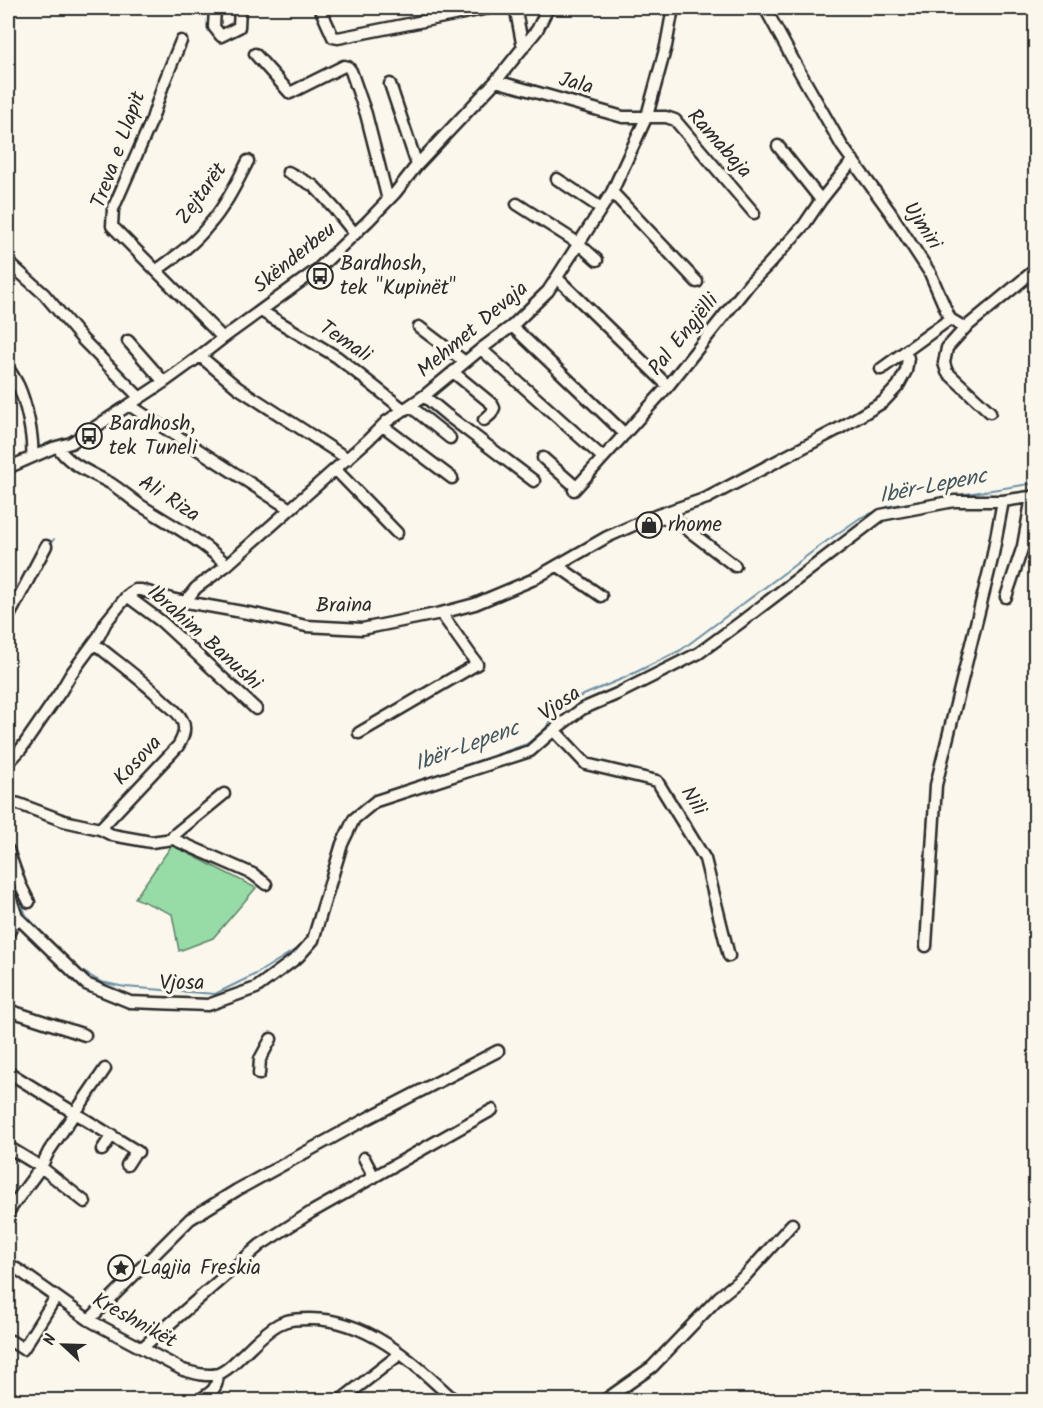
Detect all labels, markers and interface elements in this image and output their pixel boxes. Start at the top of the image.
street label: Jala [555,64,597,104]
street label: Treva e Llapit [83,86,156,213]
street label: Ramabaja [678,101,760,187]
street label: Zejtarët [168,155,236,232]
street label: Ujmiri [894,195,950,257]
street label: Skënderbeu [246,214,344,302]
place label: Bardhosh, tek "Kupinët" [340,248,456,305]
bus stop icon: Bardhosh, tek "Kupinët" [305,261,335,291]
street label: Mehmet Devaja [410,273,536,387]
street label: Pal Engjëlli [640,286,728,384]
street label: Temali [312,312,379,372]
place label: Bardhosh, tek Tuneli [109,408,198,465]
bus stop icon: Bardhosh, tek Tuneli [74,421,104,451]
water label: Ibër-Lepenc [876,459,992,515]
street label: Ali Riza [132,467,206,531]
place label: rhome [668,509,722,542]
shop icon: rhome [634,510,664,540]
street label: Ibrahim Banushi [139,577,270,700]
street label: Braina [316,589,372,623]
street label: Vjosa [532,678,588,730]
water label: Ibër-Lepenc [410,711,526,782]
street label: Kosova [106,728,170,794]
street label: Nili [671,780,715,823]
street label: Vjosa [160,967,204,1000]
place label: Lagjia Freskia [140,1252,261,1285]
place icon: Lagjia Freskia [106,1253,136,1283]
street label: Kreshnikët [86,1284,183,1358]
north arrow [33,1315,93,1375]
text: N [37,1331,64,1349]

